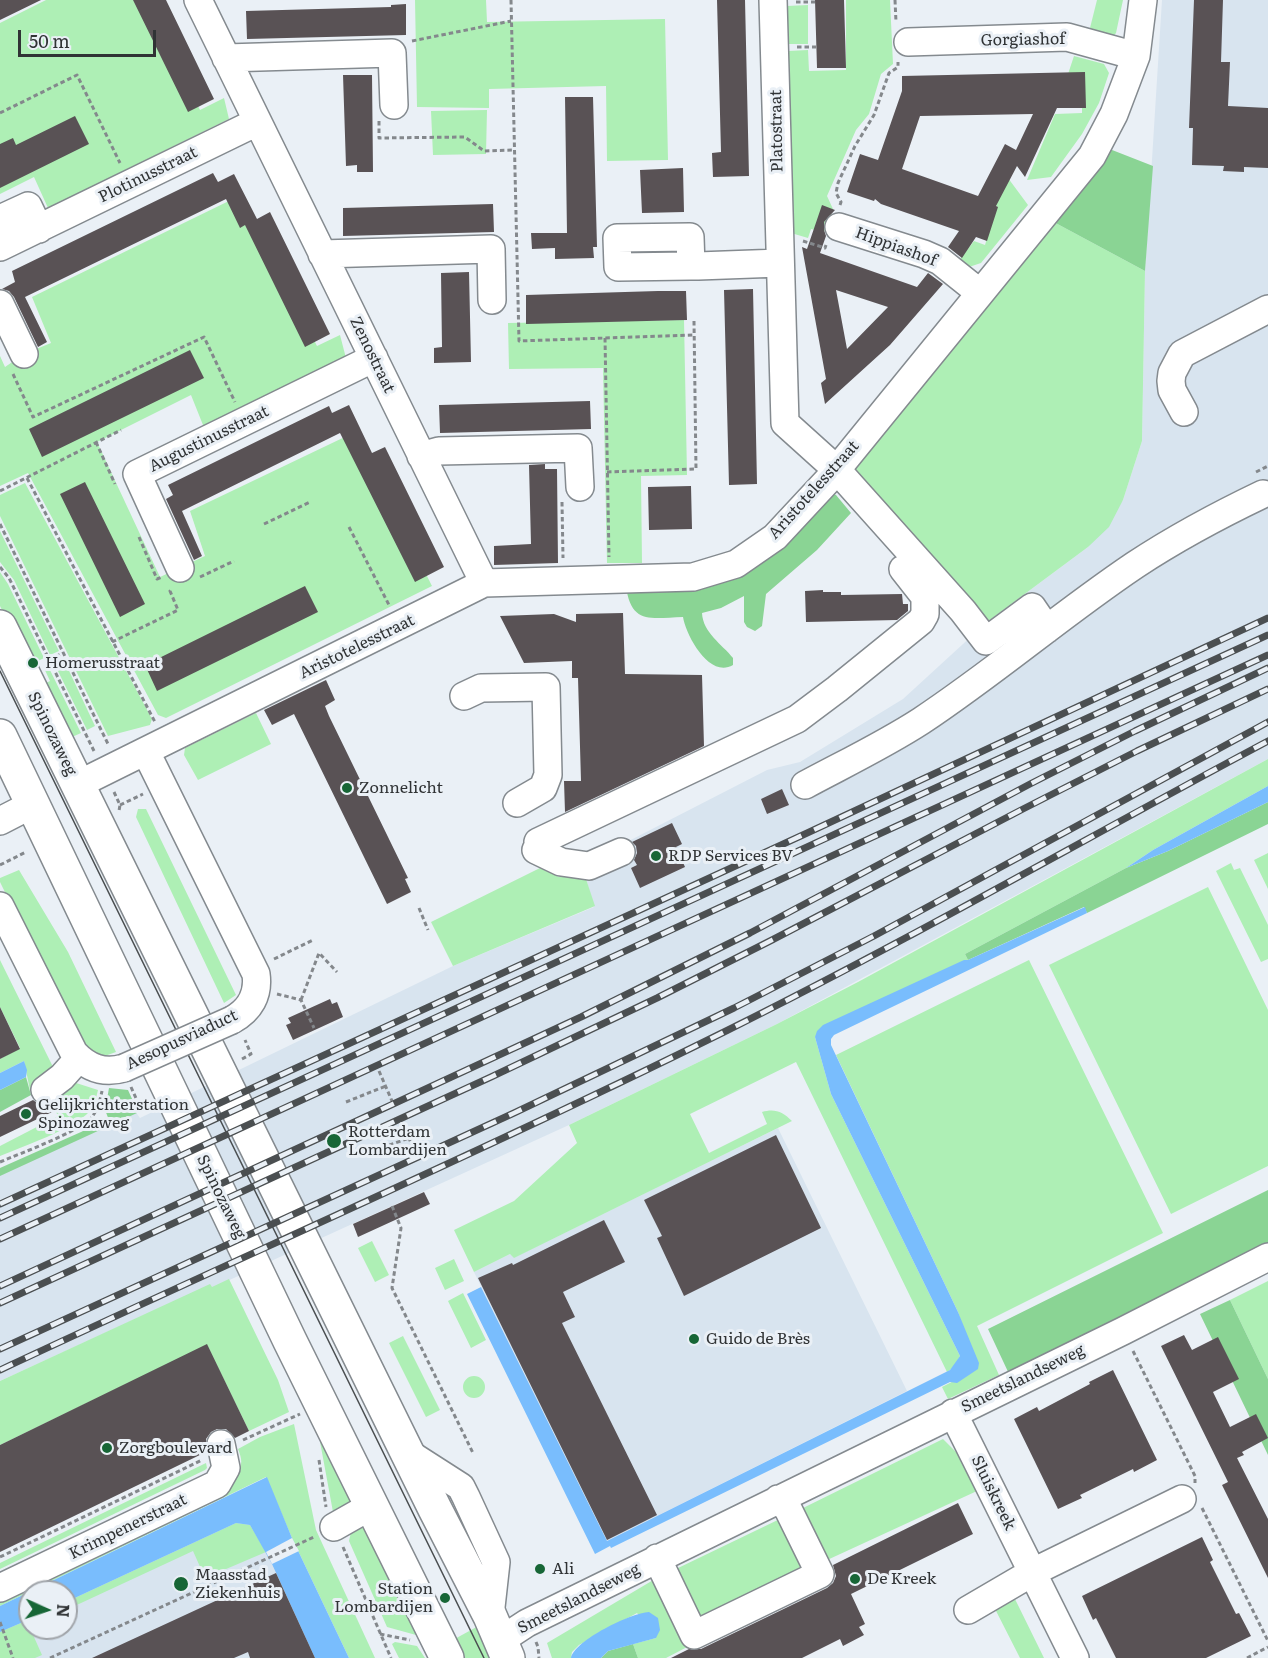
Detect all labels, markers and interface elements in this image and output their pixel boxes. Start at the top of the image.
scale bar [21,18,159,56]
text: 50 m [29,27,70,54]
street label: Gorgiashof [980,30,1066,50]
street label: Platostraat [767,90,787,172]
street label: Plotinusstraat [96,143,200,207]
street label: Hippiashof [853,223,939,271]
street label: Zenostraat [345,314,399,396]
street label: Augustinusstraat [146,402,272,476]
street label: Aristotelesstraat [765,437,863,543]
street label: Aristotelesstraat [296,611,418,683]
place label: Homerusstraat [45,653,160,673]
marker: Homerusstraat [26,656,40,670]
street label: Spinozaweg [23,689,81,779]
place label: Zonnelicht [359,778,443,798]
marker: Zonnelicht [340,781,354,795]
place label: RDP Services BV [668,846,793,866]
marker: RDP Services BV [649,849,663,863]
street label: Aesopusviaduct [123,1006,241,1074]
place label: Gelijkrichterstation Spinozaweg [38,1095,189,1133]
marker: Gelijkrichterstation Spinozaweg [19,1107,33,1121]
place label: Rotterdam Lombardijen [348,1122,447,1160]
marker: Rotterdam Lombardijen [325,1132,343,1150]
street label: Spinozaweg [192,1152,250,1242]
place label: Guido de Brès [706,1329,810,1349]
marker: Guido de Brès [687,1332,701,1346]
street label: Smeetslandseweg [958,1341,1088,1417]
place label: Zorgboulevard [119,1438,232,1458]
marker: Zorgboulevard [100,1441,114,1455]
street label: Sluiskreek [967,1453,1019,1533]
street label: Krimpenerstraat [66,1490,190,1564]
place label: Ali [552,1559,574,1579]
street label: Smeetslandseweg [515,1560,643,1638]
marker: Ali [533,1562,547,1576]
place label: Maasstad Ziekenhuis [195,1565,280,1603]
place label: De Kreek [867,1569,936,1589]
marker: De Kreek [848,1572,862,1586]
marker: Maasstad Ziekenhuis [172,1575,190,1593]
place label: Station Lombardijen [334,1579,433,1617]
north arrow [18,1580,78,1640]
marker: Station Lombardijen [438,1591,452,1605]
text: N [52,1603,76,1618]

